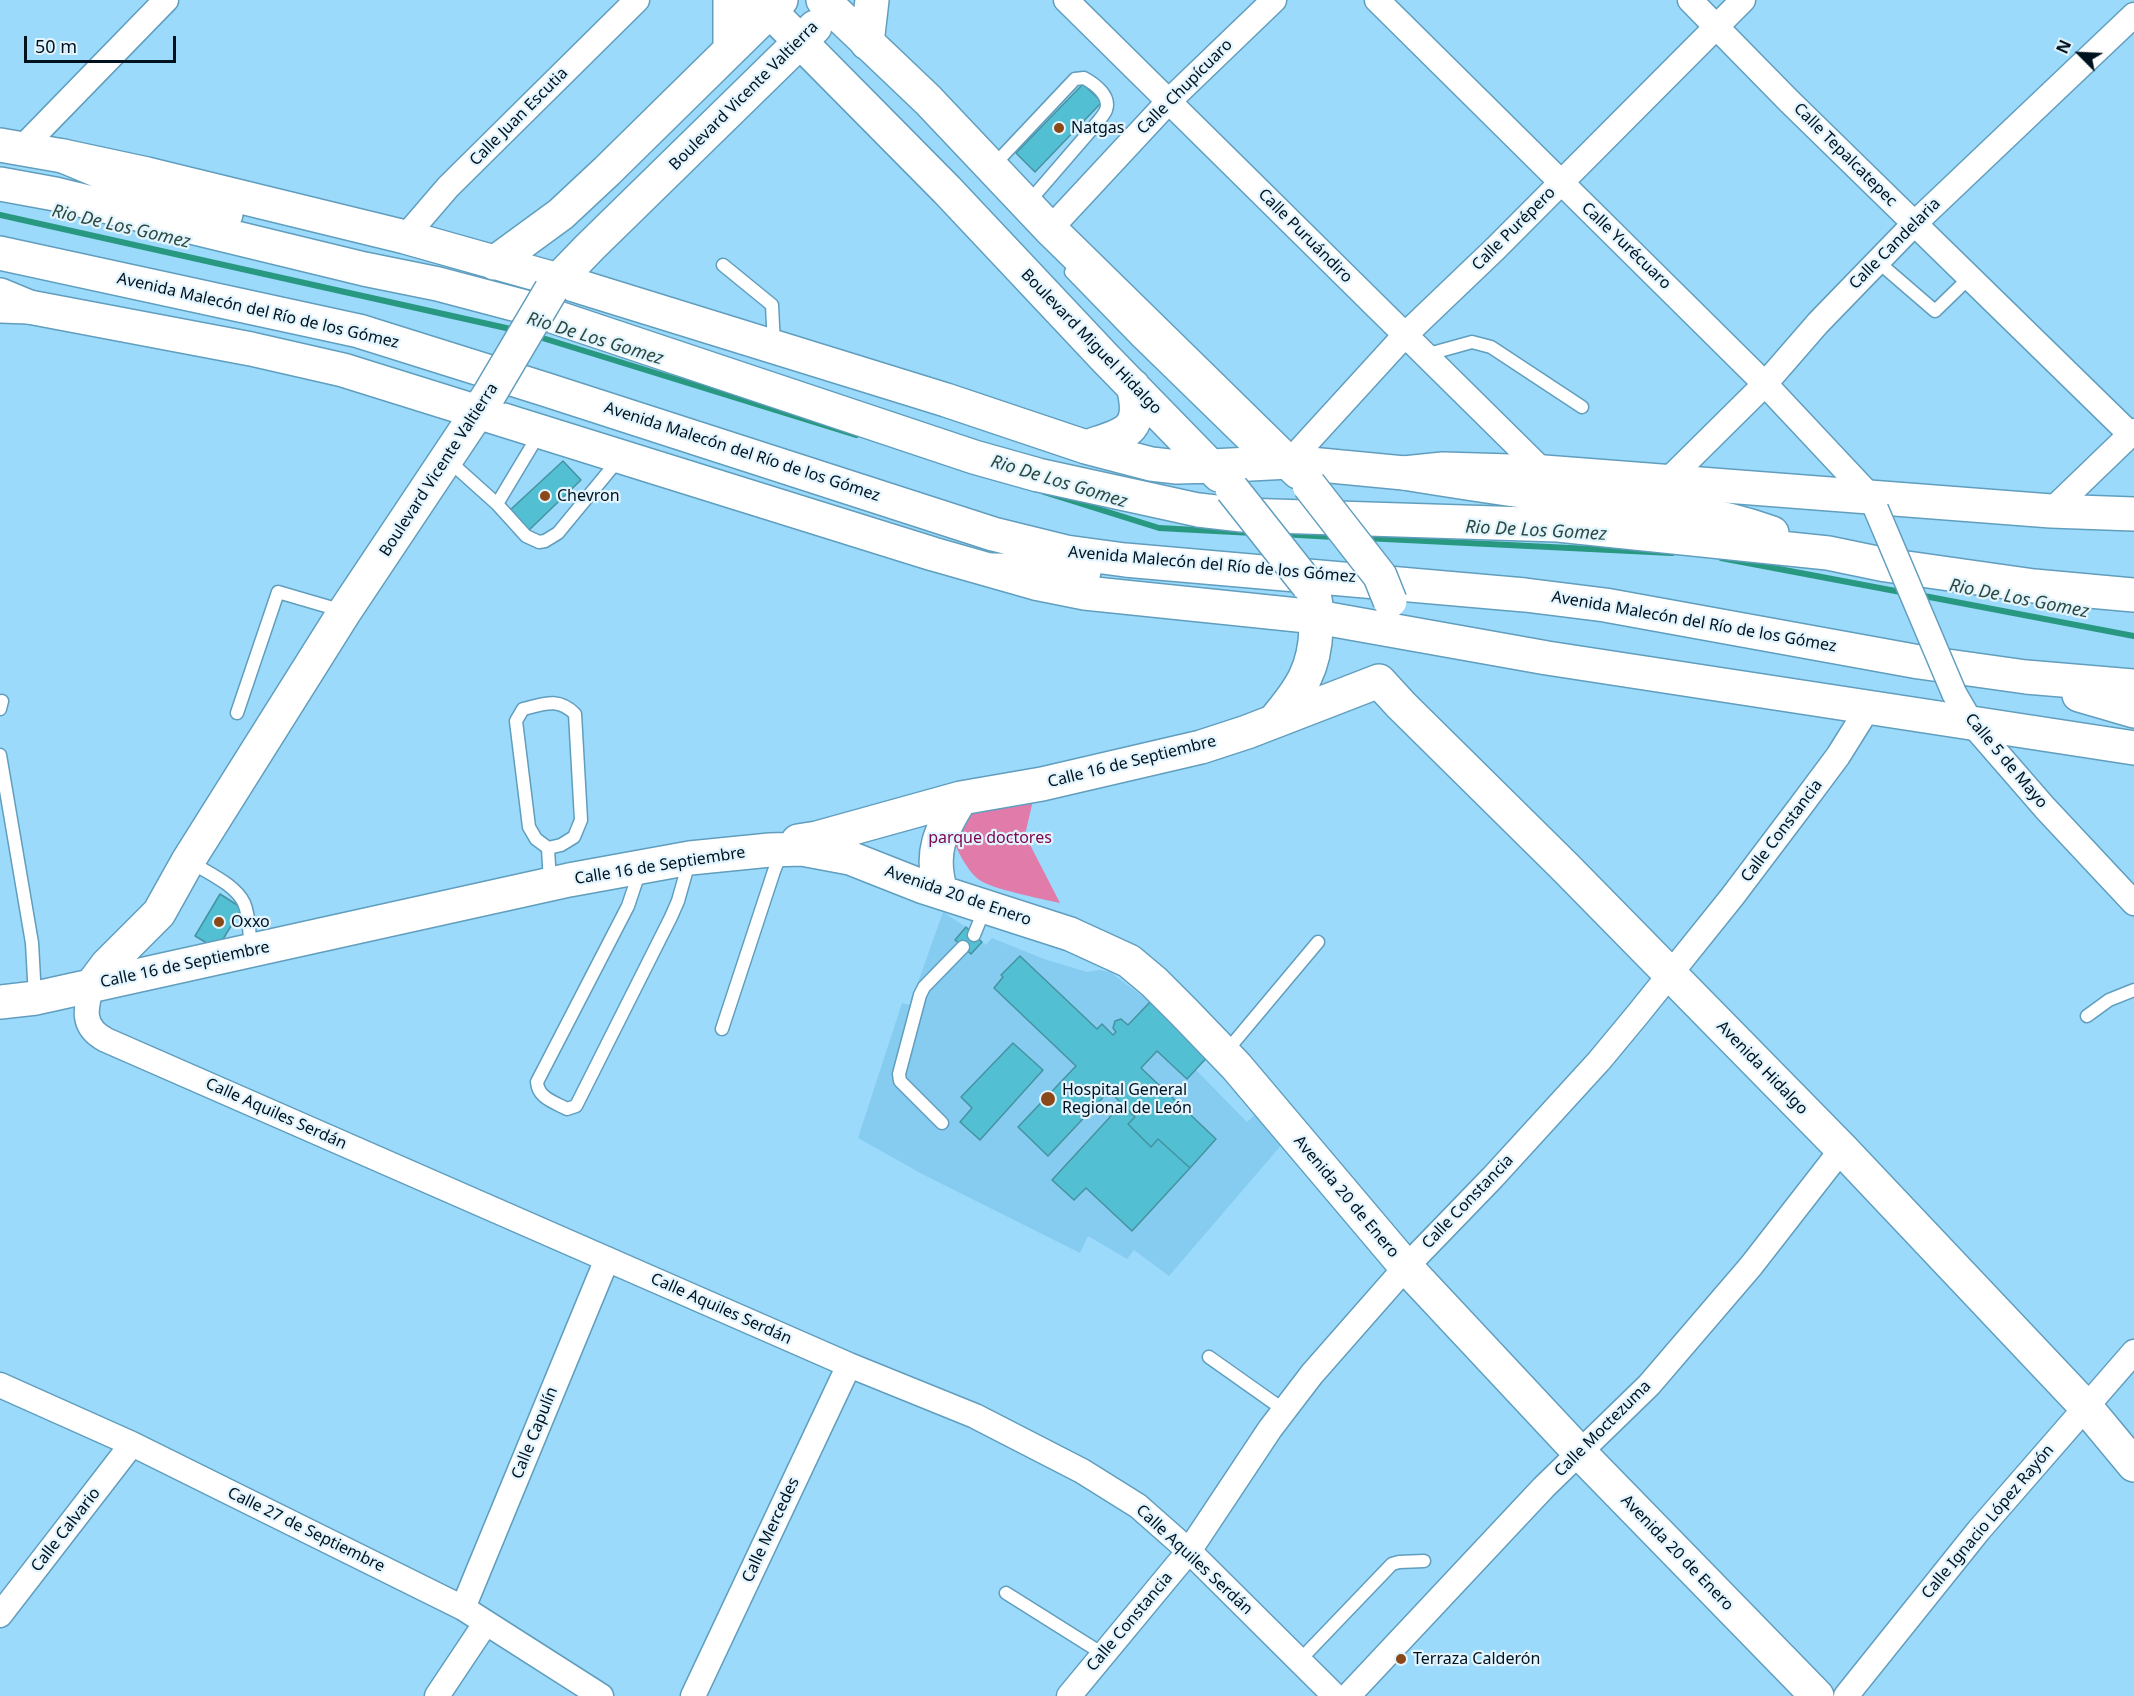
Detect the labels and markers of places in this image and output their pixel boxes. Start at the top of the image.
place label: Natgas [1071,118,1124,138]
marker: Natgas [1052,121,1066,135]
place label: Chevron [557,486,620,506]
marker: Chevron [538,489,552,503]
place label: Oxxo [231,912,270,932]
marker: Oxxo [212,915,226,929]
place label: Hospital General Regional de León [1062,1080,1192,1118]
marker: Hospital General Regional de León [1039,1090,1057,1108]
place label: Terraza Calderón [1413,1649,1540,1669]
marker: Terraza Calderón [1394,1652,1408,1666]

